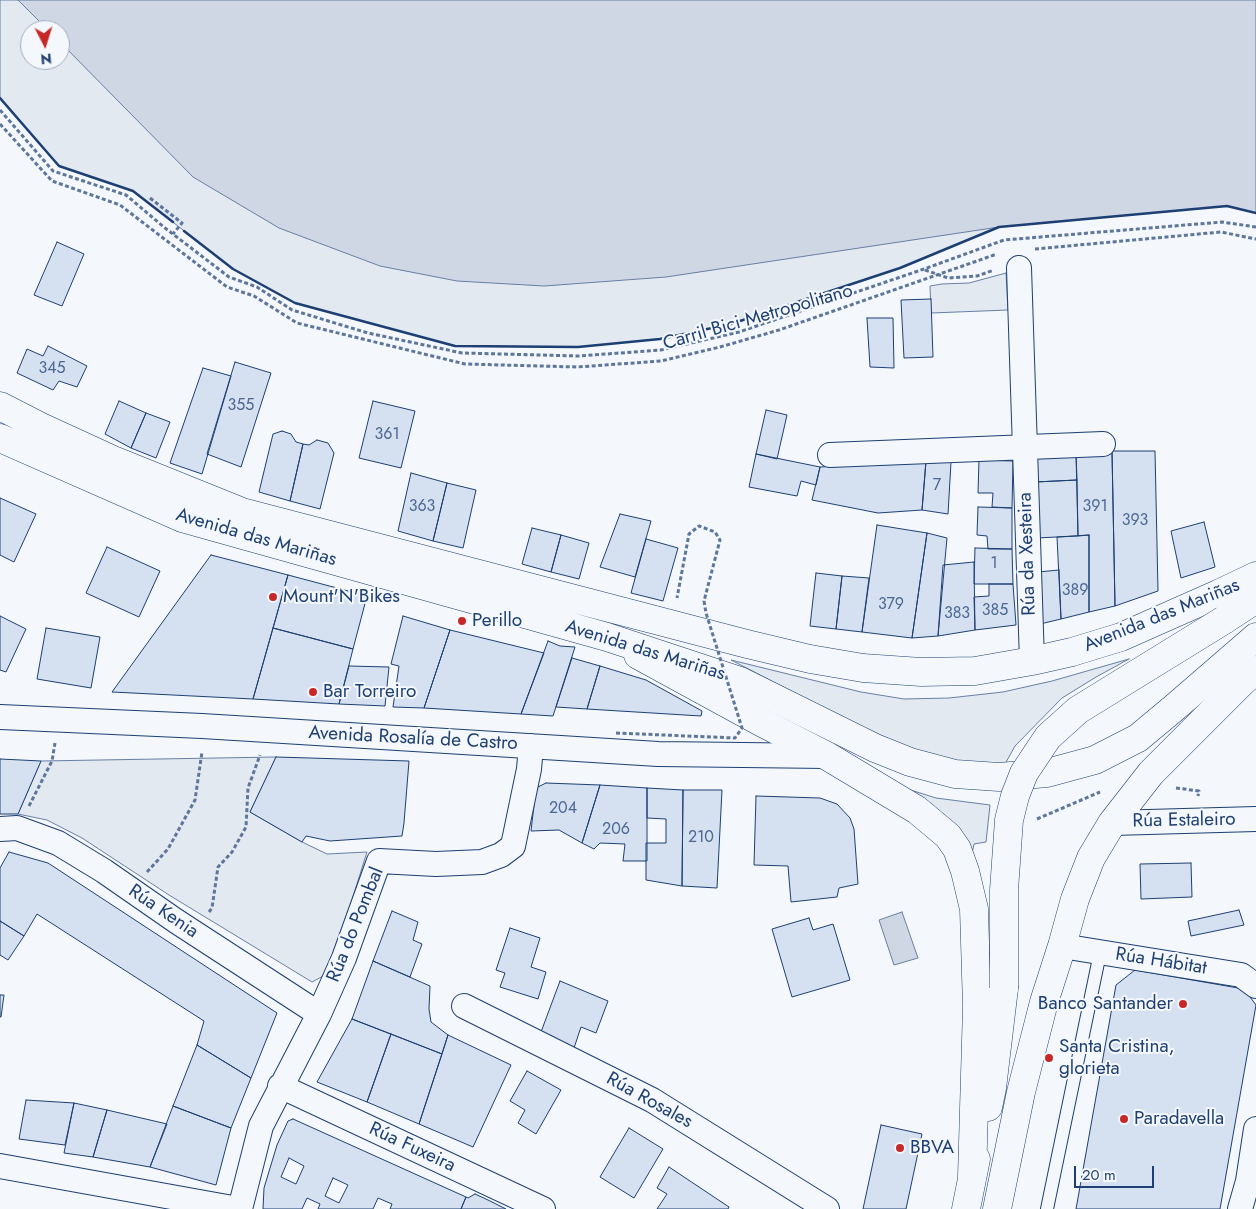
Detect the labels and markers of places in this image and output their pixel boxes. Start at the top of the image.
place label: Mount'N'Bikes [283,586,400,608]
marker: Mount'N'Bikes [267,591,279,603]
place label: Perillo [472,610,522,632]
marker: Perillo [456,615,468,627]
place label: Bar Torreiro [323,681,416,703]
marker: Bar Torreiro [307,686,319,698]
place label: Banco Santander [1038,993,1173,1015]
marker: Banco Santander [1177,998,1189,1010]
place label: Santa Cristina, glorieta [1059,1036,1175,1080]
marker: Santa Cristina, glorieta [1043,1052,1055,1064]
place label: Paradavella [1134,1108,1224,1130]
marker: Paradavella [1118,1113,1130,1125]
place label: BBVA [910,1137,954,1159]
marker: BBVA [894,1142,906,1154]

